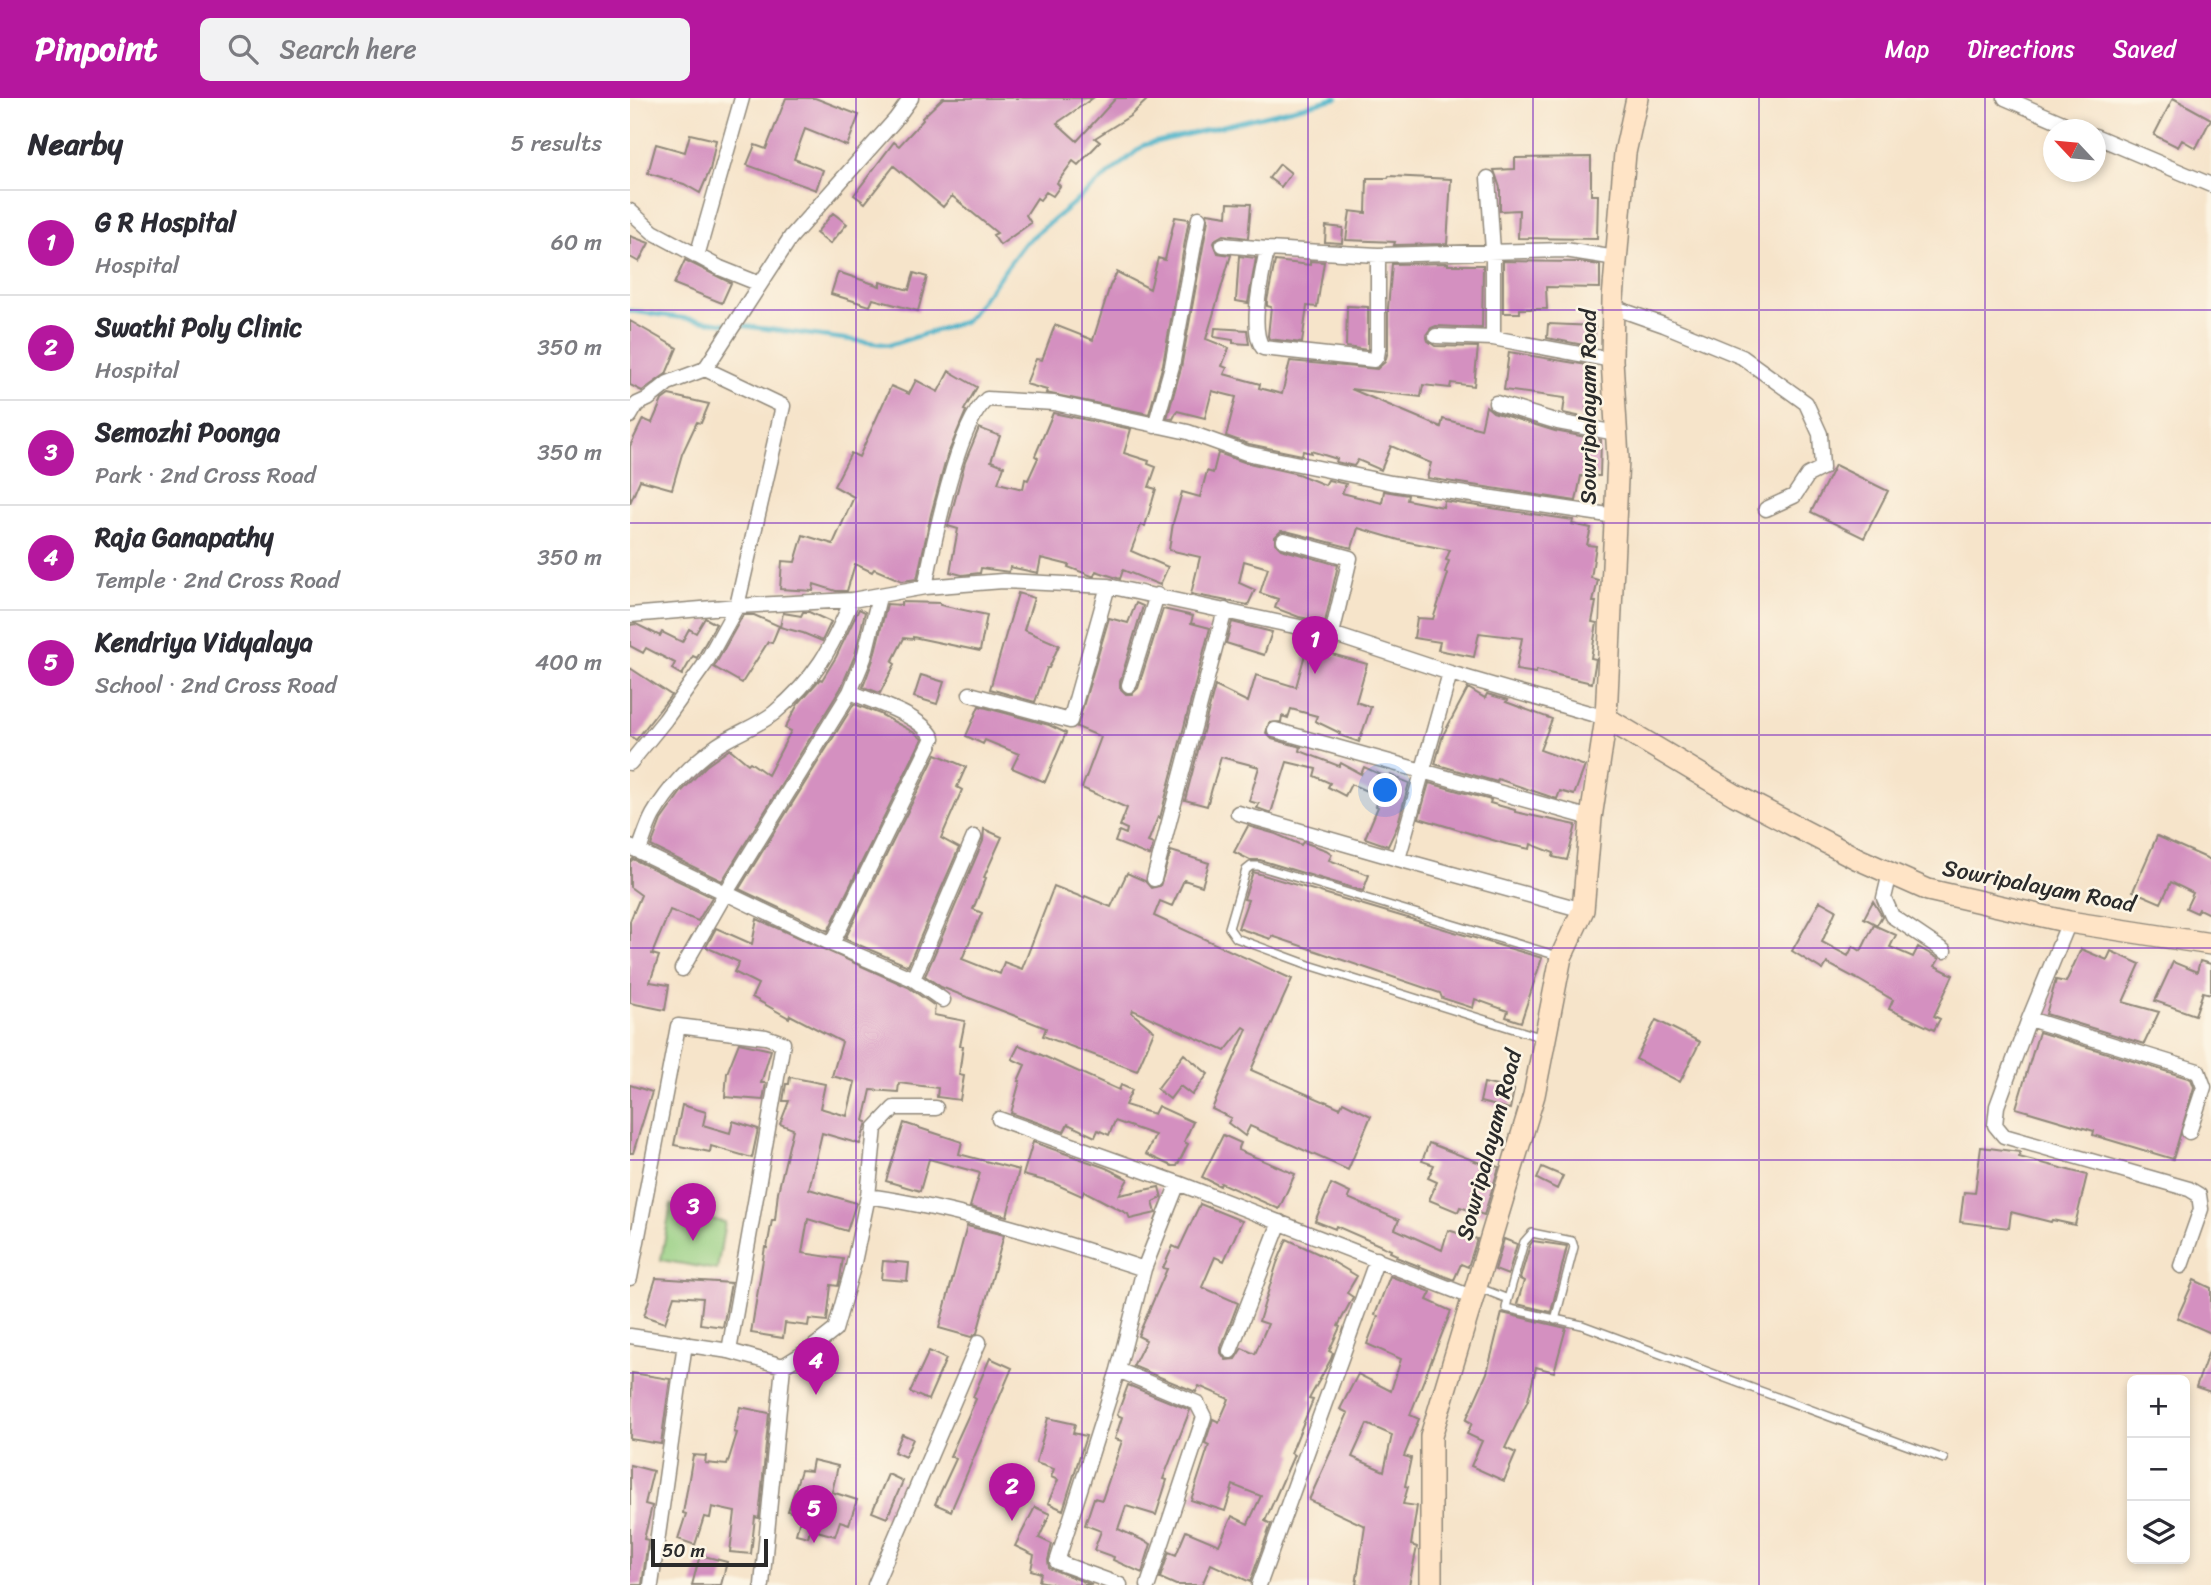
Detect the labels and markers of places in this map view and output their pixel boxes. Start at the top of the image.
pin: 1 [1292,616,1338,674]
pin: 3 [670,1183,716,1241]
pin: 4 [793,1337,839,1395]
pin: 2 [989,1463,1035,1521]
pin: 5 [791,1485,837,1543]

